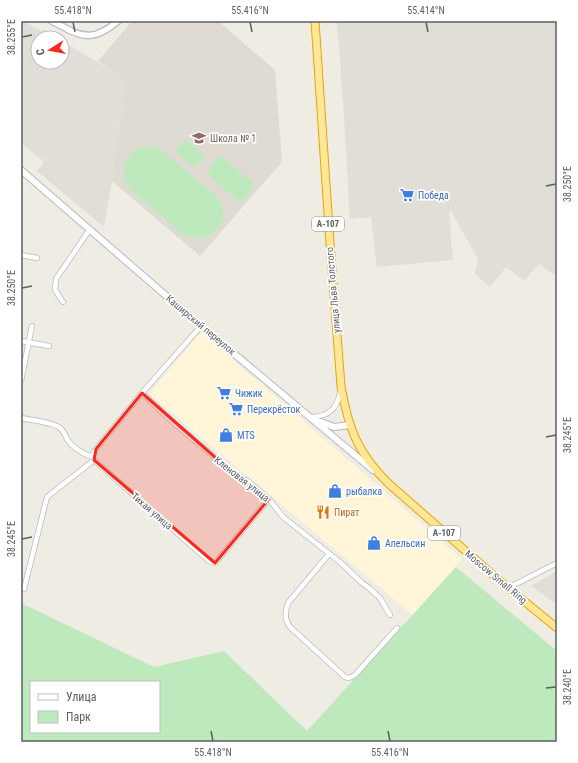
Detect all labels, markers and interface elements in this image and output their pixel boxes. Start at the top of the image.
text: 55.418°N [54,5,92,16]
text: 55.416°N [231,5,269,16]
text: 55.414°N [407,5,445,16]
text: 38.255°E [6,19,17,55]
north arrow [30,30,70,70]
text: С [34,47,48,56]
school or university icon: Школа № 1 [191,130,207,146]
place label: Школа № 1 [210,133,256,144]
text: 38.250°E [562,166,573,202]
supermarket icon: Победа [399,187,415,203]
place label: Победа [418,190,449,201]
road number: А-107 [312,217,344,231]
street label: улица Льва Толстого [324,246,342,334]
text: 38.250°E [6,270,17,306]
street label: Каширский переулок [164,293,238,357]
supermarket icon: Чижик [216,385,232,401]
place label: Чижик [235,388,263,399]
supermarket icon: Перекрёсток [228,401,244,417]
place label: Перекрёсток [247,404,301,415]
text: 38.245°E [562,417,573,453]
shop icon: MTS [218,427,234,443]
place label: MTS [237,430,255,441]
street label: Кленовая улица [212,454,272,504]
shop icon: рыбалка [327,483,343,499]
place label: рыбалка [346,486,382,497]
street label: Тихая улица [129,490,175,532]
restaurant icon: Пират [315,504,331,520]
place label: Пират [334,507,359,518]
text: 38.245°E [6,521,17,557]
road number: А-107 [428,526,460,540]
shop icon: Апельсин [366,535,382,551]
place label: Апельсин [385,538,425,549]
street label: Moscow Small Ring [463,548,529,606]
text: 38.240°E [562,669,573,705]
legend [30,681,160,733]
text: Улица [66,690,97,704]
text: Парк [66,710,91,724]
text: 55.418°N [194,747,232,758]
text: 55.416°N [371,747,409,758]

